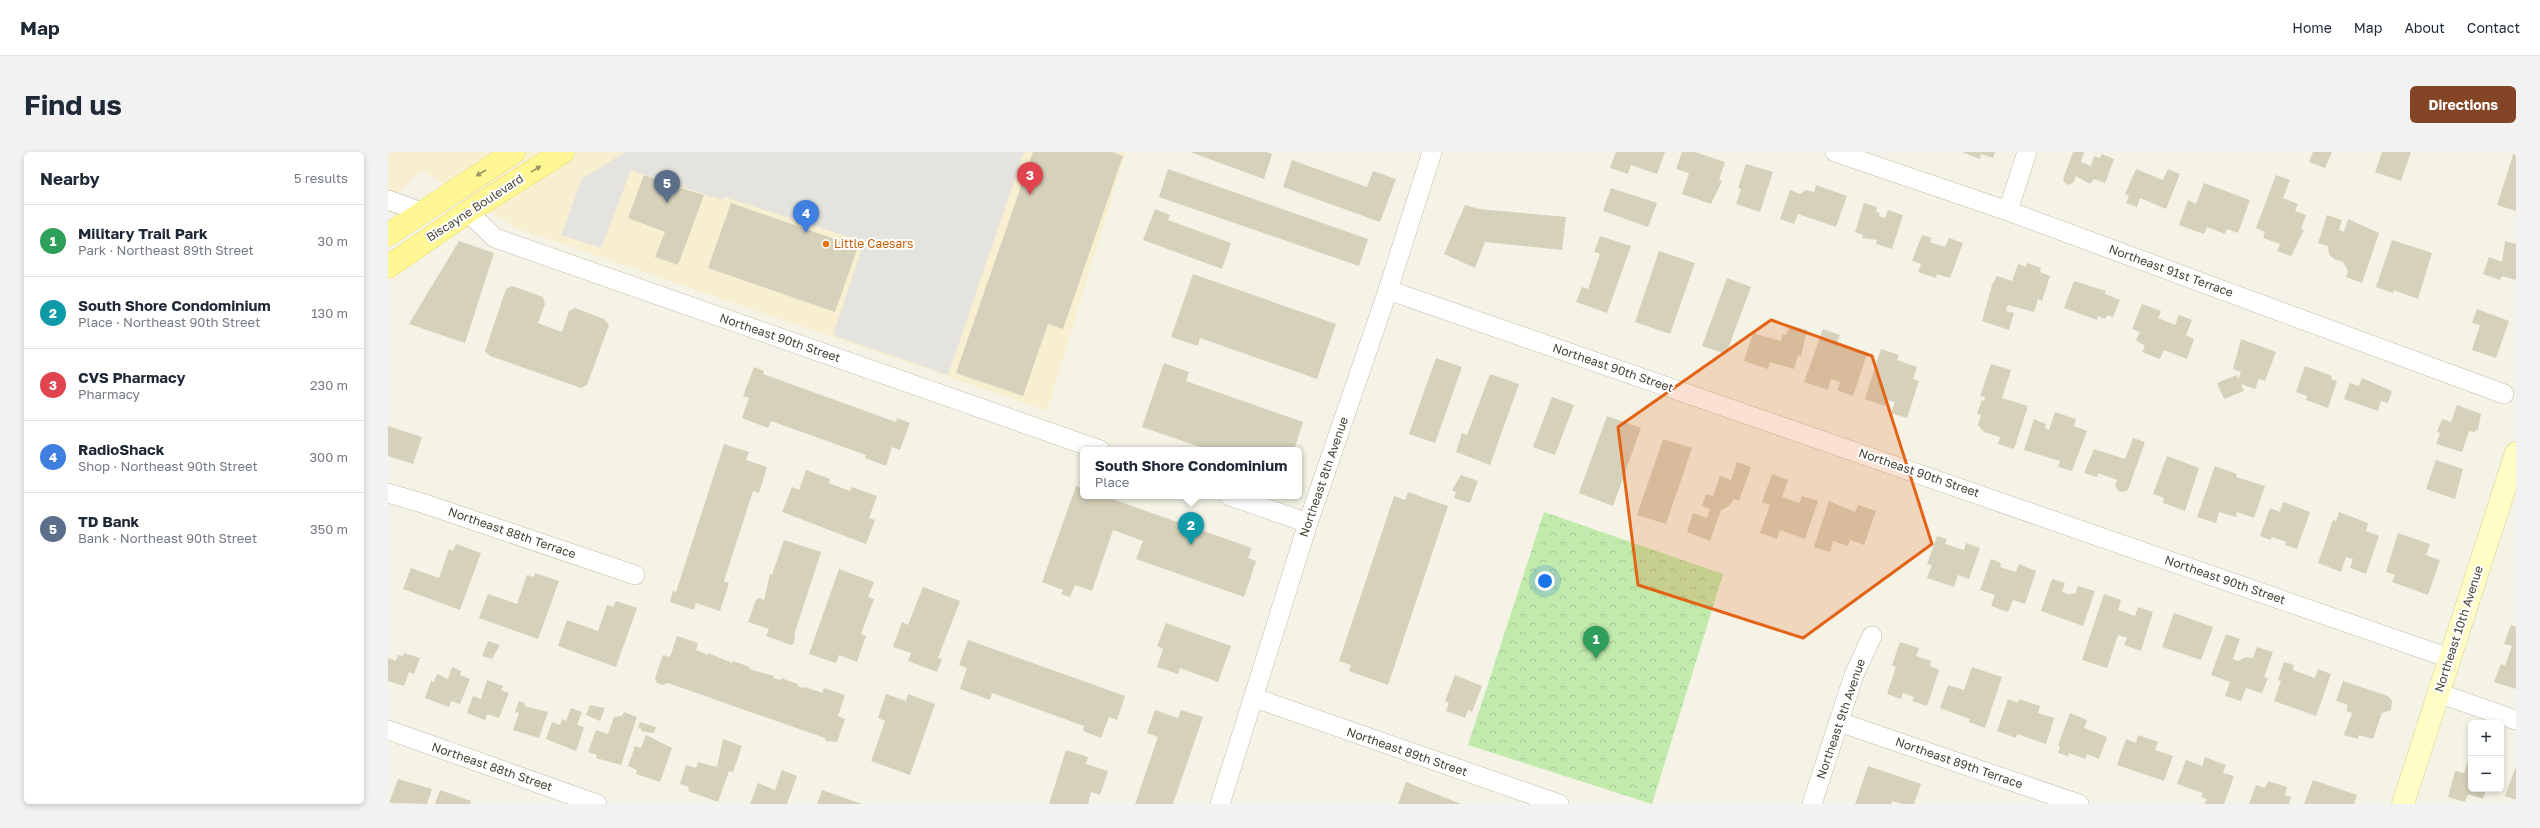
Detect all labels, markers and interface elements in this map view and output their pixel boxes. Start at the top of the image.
text: Map [20,16,60,39]
text: Home [2292,19,2332,36]
text: Map [2354,19,2382,36]
text: About [2404,19,2445,36]
text: Contact [2467,19,2520,36]
button: Directions [2410,86,2516,123]
text: Find us [24,88,122,121]
pin: 3 [1017,162,1043,195]
one-way arrow [531,165,541,173]
text: Nearby [40,168,100,189]
one-way arrow [476,169,486,177]
text: 5 results [294,170,348,186]
pin: 5 [654,170,680,203]
street label: Biscayne Boulevard [423,171,526,245]
pin: 4 [793,200,819,233]
text: Military Trail Park [78,224,208,242]
text: 1 [50,233,56,249]
text: 30 m [318,233,348,249]
place label: Little Caesars [834,236,913,251]
marker: Little Caesars [821,239,831,249]
street label: Northeast 91st Terrace [2107,241,2236,300]
text: Park · Northeast 89th Street [78,242,254,258]
text: South Shore Condominium [78,296,271,314]
text: 2 [49,305,57,321]
text: 130 m [311,305,348,321]
street label: Northeast 90th Street [718,310,843,365]
text: Place · Northeast 90th Street [78,314,260,330]
street label: Northeast 90th Street [1551,340,1676,395]
text: CVS Pharmacy [78,368,185,386]
text: 3 [49,377,57,393]
text: 230 m [310,377,348,393]
text: Pharmacy [78,386,140,402]
street label: Northeast 8th Avenue [1296,415,1351,539]
text: RadioShack [78,440,164,458]
street label: Northeast 90th Street [1857,445,1982,500]
popup [1080,447,1302,499]
text: 4 [49,449,57,465]
text: 300 m [310,449,348,465]
text: South Shore Condominium [1095,456,1287,474]
text: Shop · Northeast 90th Street [78,458,258,474]
text: Place [1095,474,1129,490]
street label: Northeast 88th Terrace [446,504,578,561]
text: TD Bank [78,512,139,530]
pin: 2 [1178,512,1204,545]
text: 5 [49,521,57,537]
text: 350 m [310,521,348,537]
text: Bank · Northeast 90th Street [78,530,257,546]
street label: Northeast 90th Street [2163,552,2288,607]
street label: Northeast 10th Avenue [2431,564,2486,694]
your location [1535,571,1555,591]
pin: 1 [1583,626,1609,659]
street label: Northeast 9th Avenue [1813,657,1868,781]
map controls [2468,720,2504,792]
button: + [2468,720,2504,756]
street label: Northeast 89th Street [1345,724,1470,779]
street label: Northeast 89th Terrace [1893,734,2025,791]
street label: Northeast 88th Street [430,739,555,794]
button: − [2468,756,2504,792]

